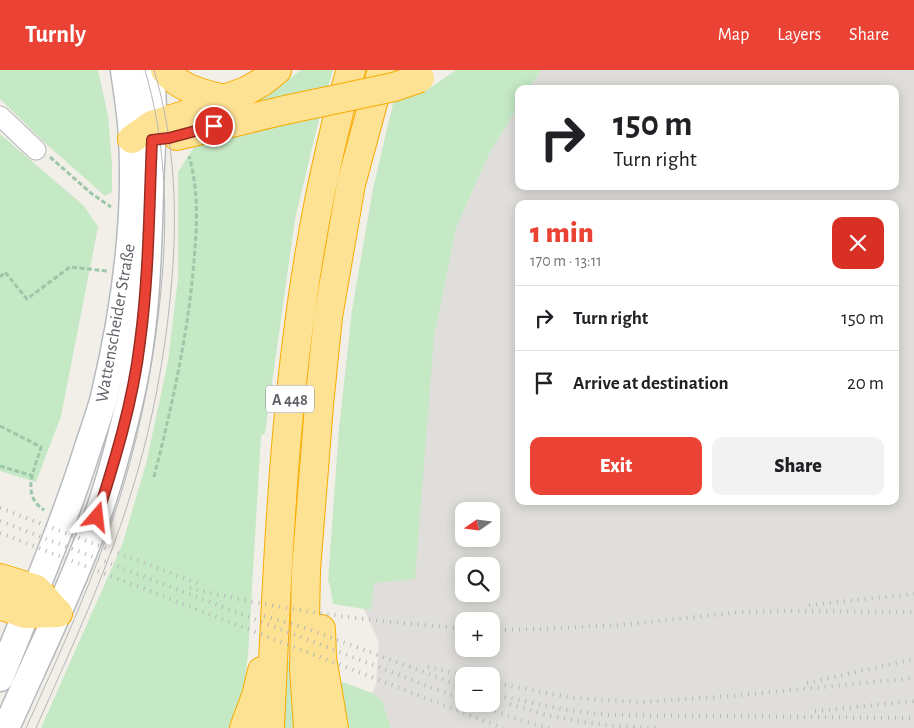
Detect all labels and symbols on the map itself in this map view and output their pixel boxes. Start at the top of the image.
pin [193,105,235,147]
street label: Wattenscheider Straße [93,242,139,404]
road number: A 448 [266,386,314,412]
position arrow [70,490,122,542]
north arrow [455,502,500,548]

